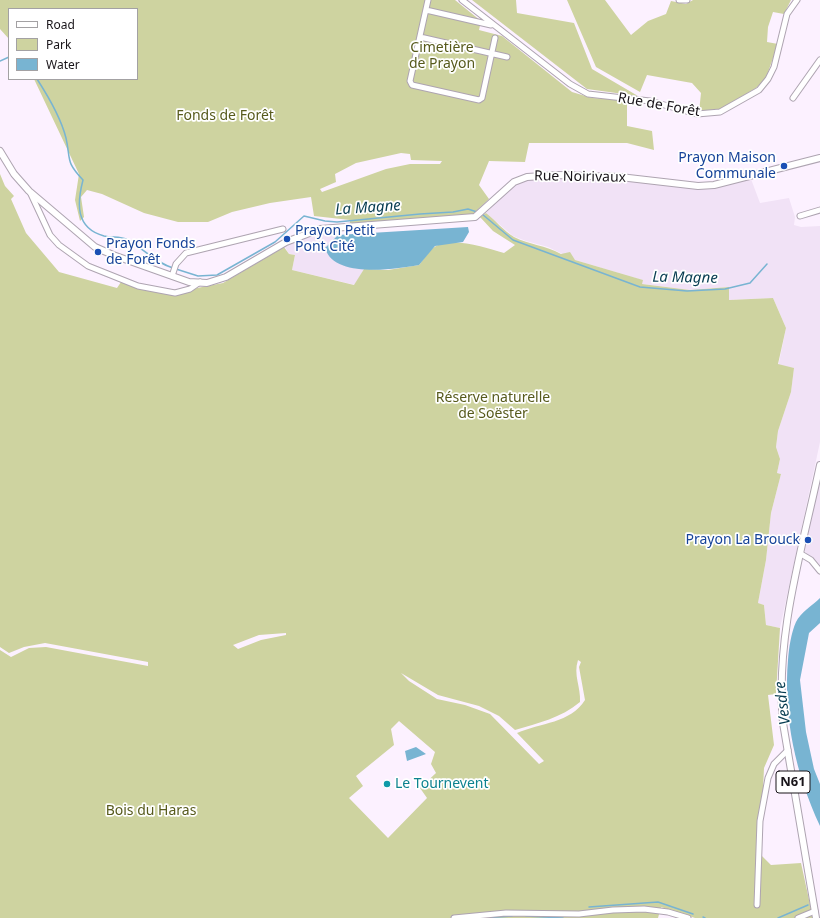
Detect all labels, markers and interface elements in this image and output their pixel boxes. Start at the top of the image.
legend [8,8,138,80]
text: Road [46,16,75,33]
text: Park [46,36,71,53]
park label: Cimetière de Prayon [409,40,475,72]
text: Water [46,56,80,73]
street label: Rue de Forêt [617,90,701,120]
park label: Fonds de Forêt [176,108,274,124]
place label: Prayon Maison Communale [678,150,776,182]
marker: Prayon Maison Communale [779,161,789,171]
street label: Rue Noirivaux [534,168,626,186]
water label: La Magne [335,197,401,219]
place label: Prayon Petit Pont Cité [295,223,375,256]
marker: Prayon Petit Pont Cité [282,234,292,244]
place label: Prayon Fonds de Forêt [106,236,195,268]
marker: Prayon Fonds de Forêt [93,247,103,257]
water label: La Magne [652,268,718,288]
park label: Réserve naturelle de Soëster [436,390,550,422]
place label: Prayon La Brouck [686,532,800,548]
marker: Prayon La Brouck [803,535,813,545]
water label: Vesdre [771,680,795,726]
road number: N61 [776,771,810,793]
place label: Le Tournevent [395,776,489,792]
marker: Le Tournevent [382,779,392,789]
park label: Bois du Haras [106,803,196,819]

